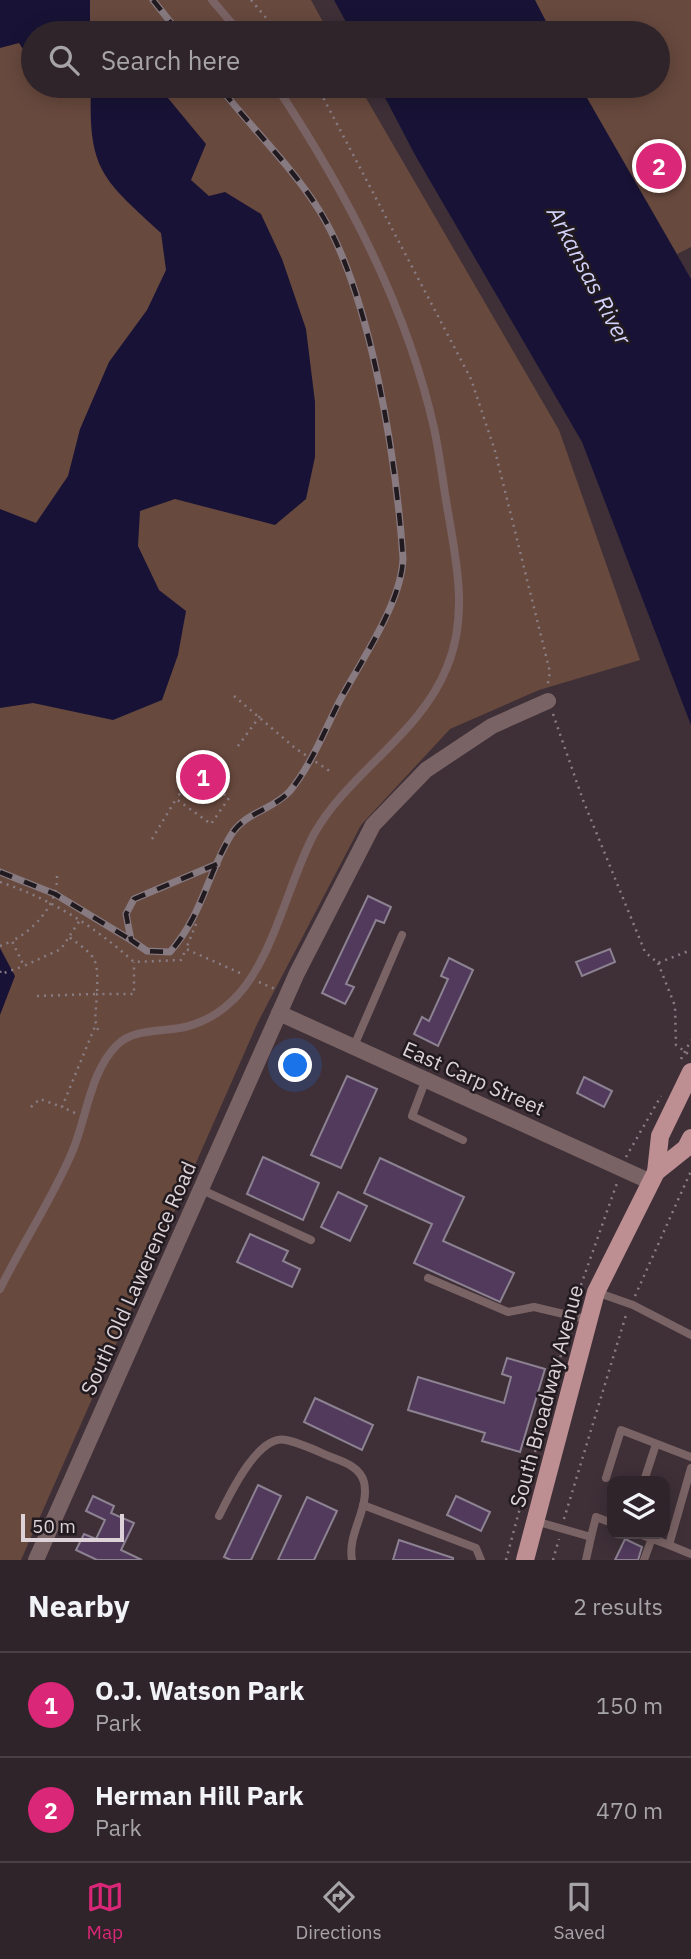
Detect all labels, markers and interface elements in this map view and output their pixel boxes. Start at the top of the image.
search box [21,21,670,98]
icon: search [45,41,83,79]
text: Search here [101,43,240,77]
pin: 2 [636,140,682,192]
water label: Arkansas River [540,200,639,350]
pin: 1 [180,751,226,803]
street label: East Carp Street [399,1034,549,1122]
your location [278,1048,312,1082]
street label: South Old Lawerence Road [74,1157,202,1399]
street label: South Broadway Avenue [503,1282,589,1510]
map controls [607,1476,670,1539]
button: layers [607,1476,670,1539]
scale bar [21,1511,124,1543]
text: 50 m [32,1514,76,1538]
text: Nearby [28,1586,130,1625]
text: 2 results [573,1591,663,1621]
text: O.J. Watson Park [95,1673,304,1707]
text: 1 [44,1690,58,1720]
text: 150 m [596,1690,663,1720]
text: Park [95,1707,142,1737]
text: Herman Hill Park [95,1778,304,1812]
text: 2 [44,1795,58,1825]
text: 470 m [596,1795,663,1825]
text: Park [95,1812,142,1842]
tab: Map [86,1878,124,1944]
tab: Directions [295,1878,382,1944]
tab: Saved [554,1878,605,1944]

